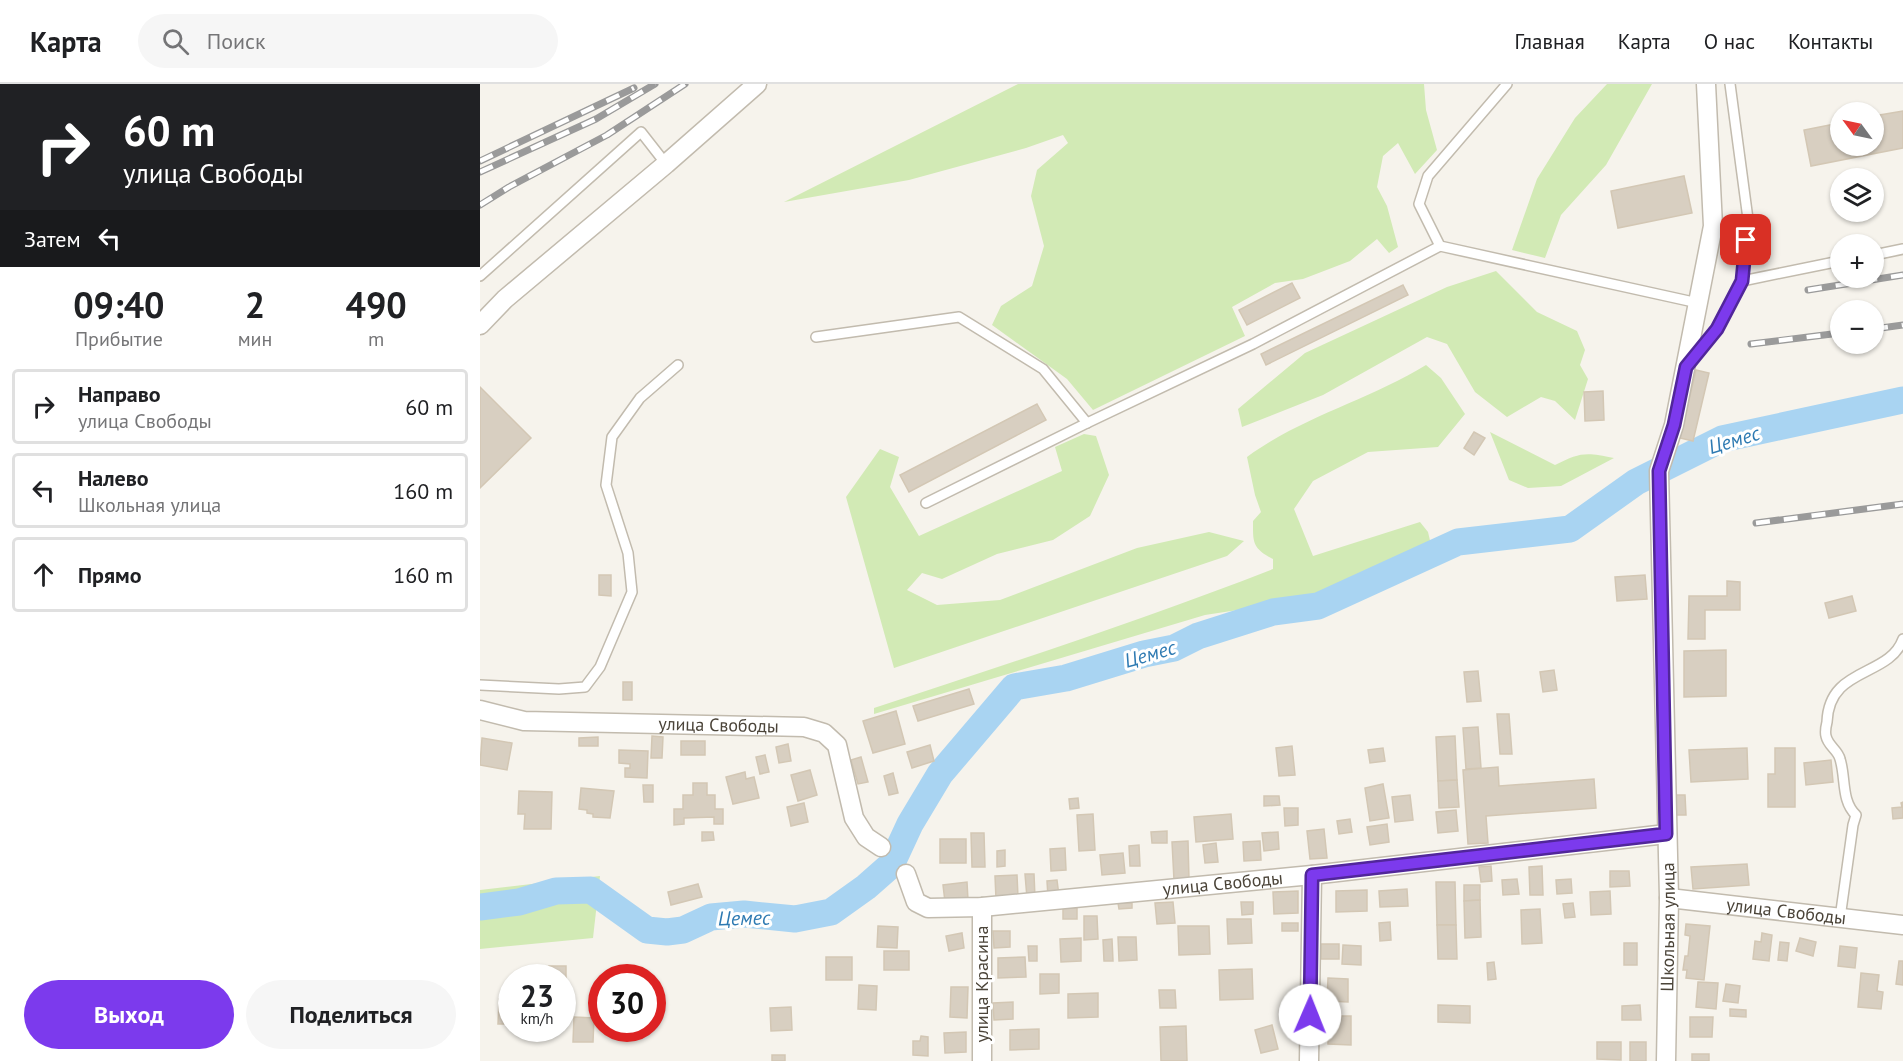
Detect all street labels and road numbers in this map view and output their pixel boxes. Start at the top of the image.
street label: улица Свободы [658,712,779,737]
street label: Школьная улица [1655,862,1680,992]
street label: улица Свободы [1162,866,1284,900]
street label: улица Свободы [1725,893,1847,929]
street label: улица Красина [970,926,993,1042]

